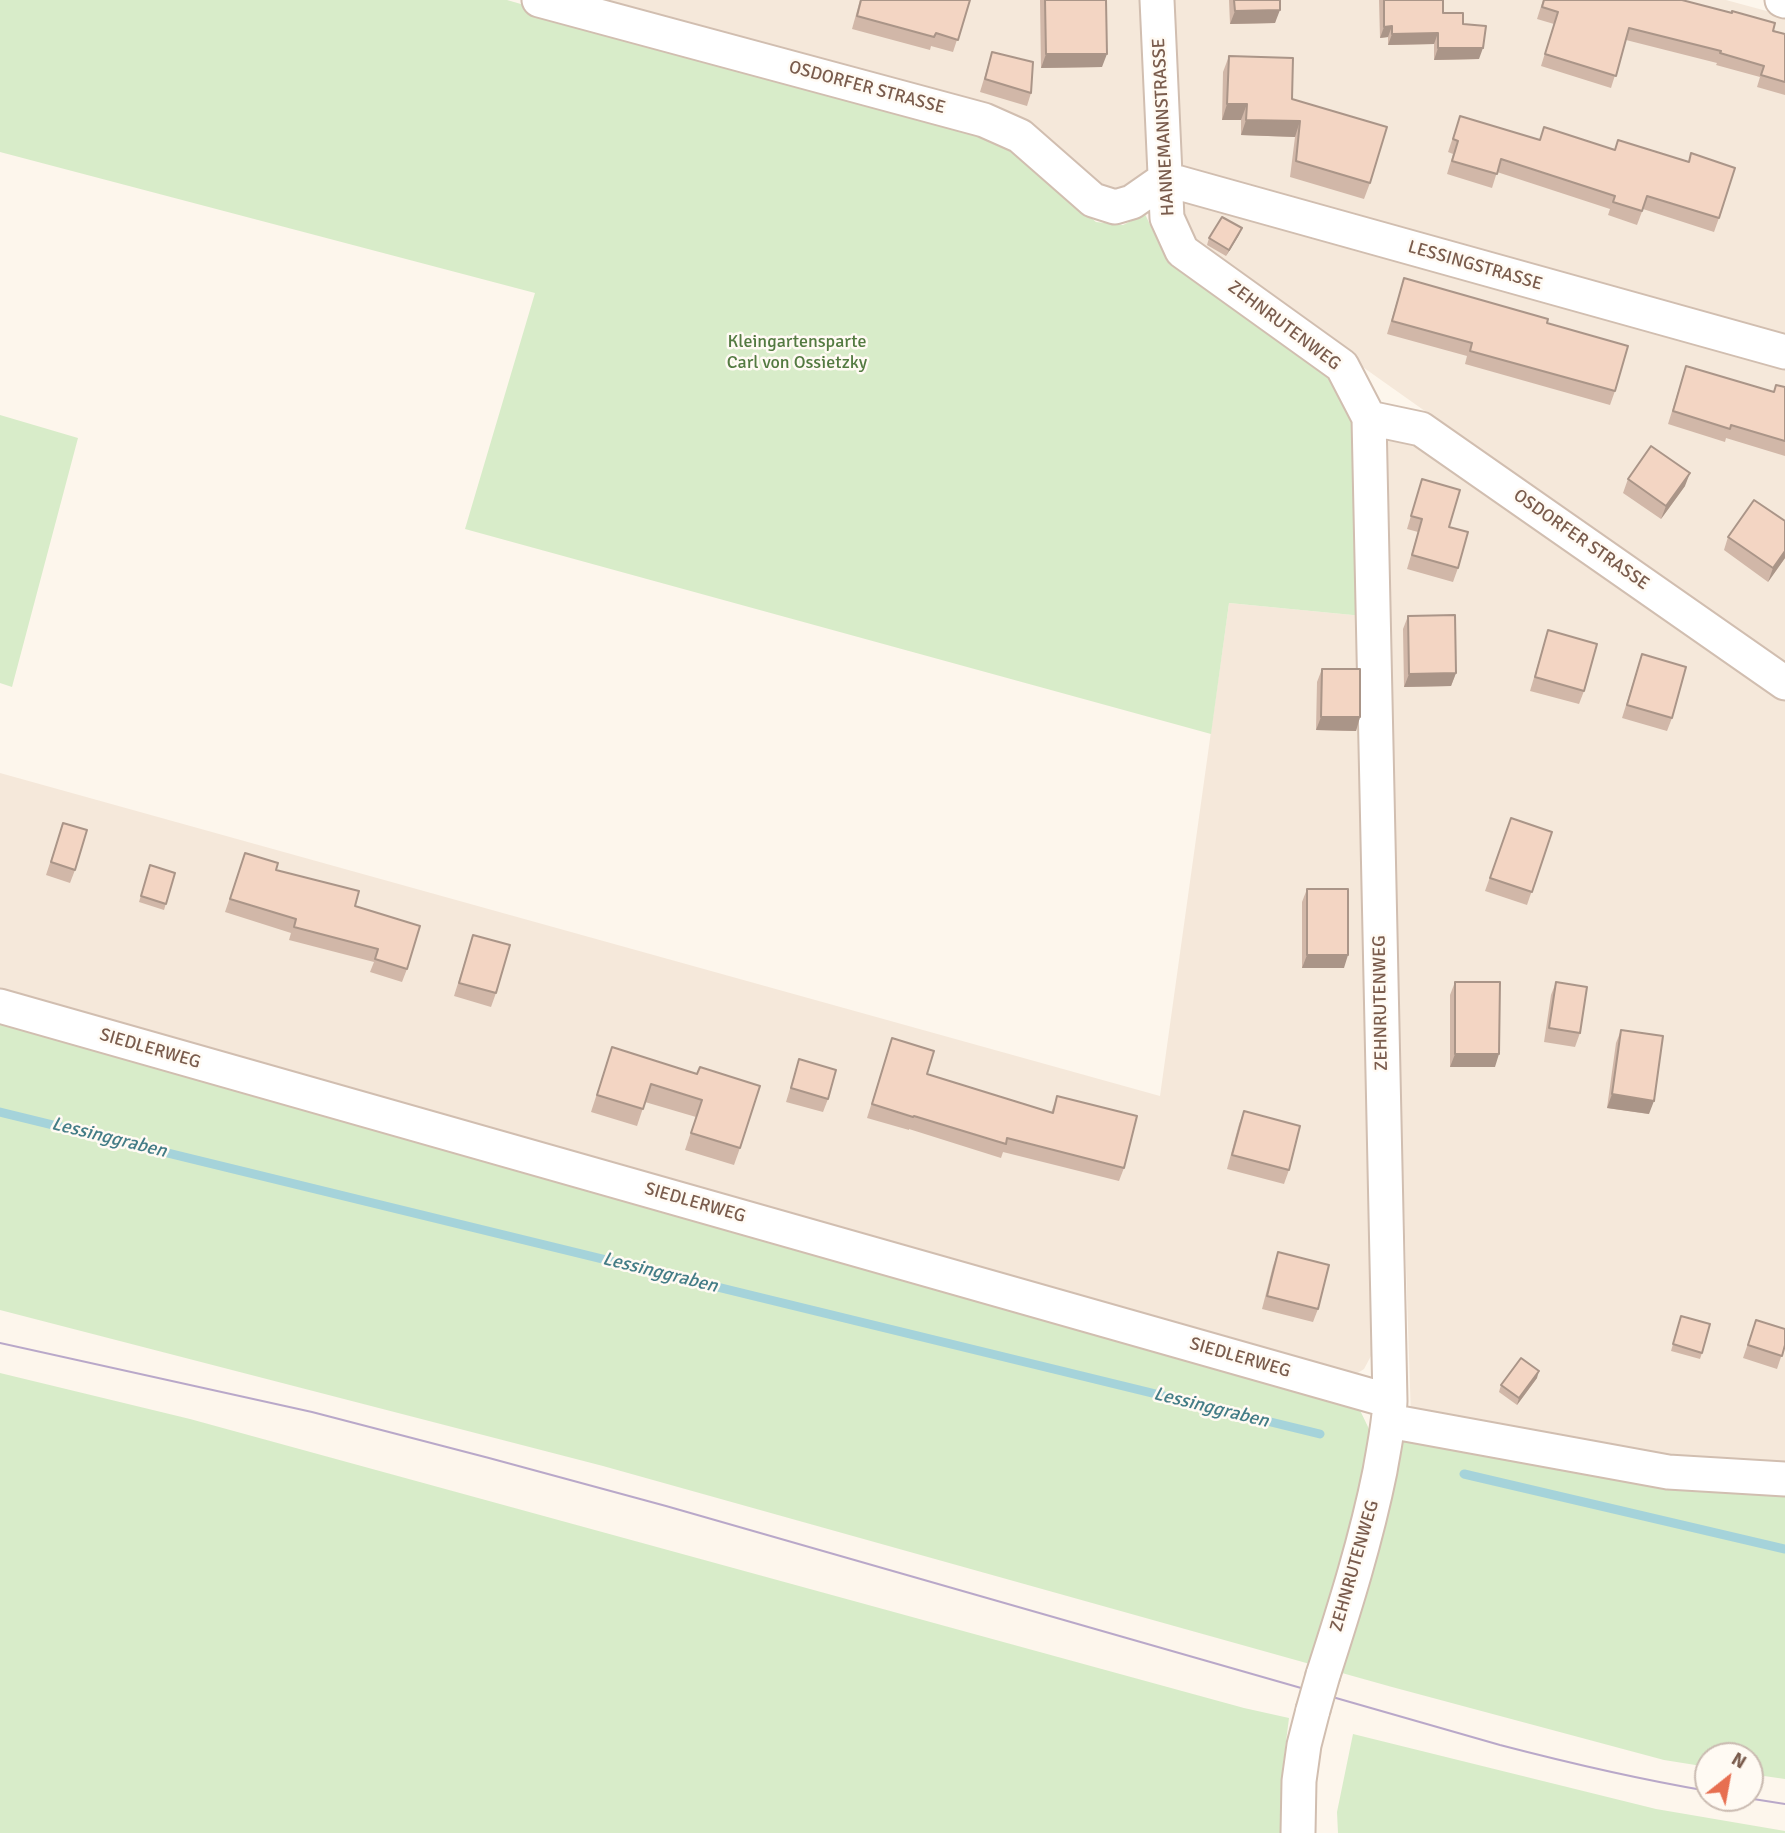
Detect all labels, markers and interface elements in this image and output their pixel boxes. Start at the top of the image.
street label: HANNEMANNSTRASSE [1149,37,1179,217]
street label: OSDORFER STRASSE [787,57,947,119]
street label: LESSINGSTRASSE [1405,236,1545,296]
street label: ZEHNRUTENWEG [1223,277,1345,375]
park label: Kleingartensparte Carl von Ossietzky [727,331,867,374]
street label: OSDORFER STRASSE [1509,485,1653,595]
street label: ZEHNRUTENWEG [1369,935,1393,1071]
street label: SIEDLERWEG [97,1024,203,1074]
water label: Lessinggraben [49,1113,169,1163]
street label: SIEDLERWEG [642,1178,748,1228]
water label: Lessinggraben [600,1248,720,1298]
street label: SIEDLERWEG [1187,1333,1293,1383]
water label: Lessinggraben [1151,1383,1271,1433]
street label: ZEHNRUTENWEG [1326,1498,1384,1634]
north arrow [1694,1742,1764,1812]
text: N [1727,1747,1751,1774]

